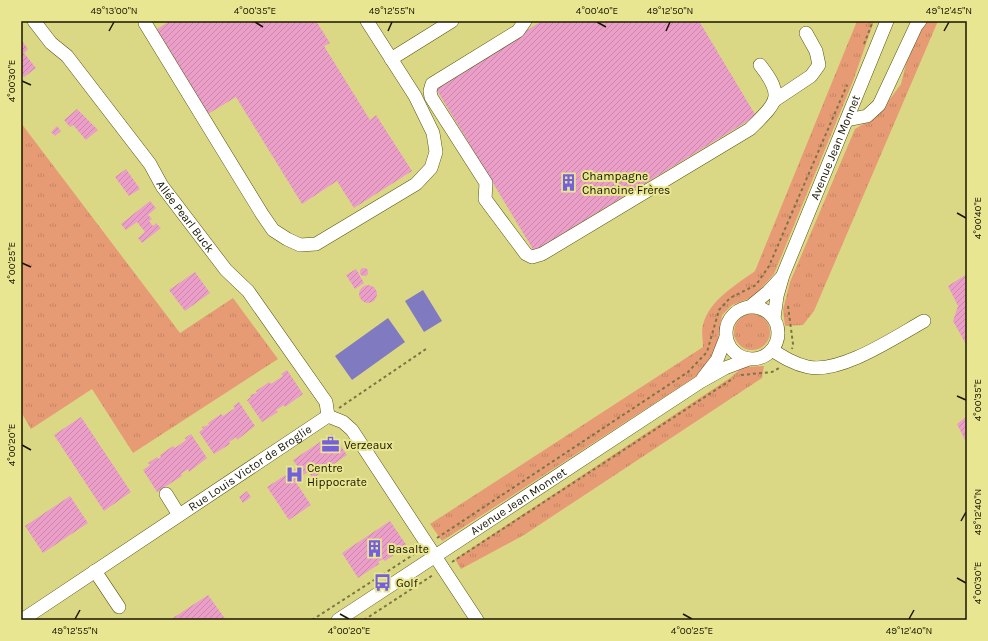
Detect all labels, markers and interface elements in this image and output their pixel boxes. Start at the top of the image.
text: 49°13'00"N [90,5,138,17]
text: 4°00'35"E [234,5,276,17]
text: 49°12'55"N [369,5,415,17]
text: 4°00'40"E [576,5,618,17]
text: 49°12'50"N [647,5,693,17]
text: 49°12'45"N [926,5,972,17]
text: 4°00'30"E [6,60,18,102]
street label: Avenue Jean Monnet [808,92,863,202]
place label: Champagne Chanoine Frères [582,169,670,197]
building icon: Champagne Chanoine Frères [559,173,579,193]
street label: Allée Pearl Buck [153,178,217,255]
text: 4°00'40"E [972,197,984,239]
text: 4°00'25"E [6,242,18,284]
text: 4°00'35"E [972,379,984,421]
street label: Rue Louis Victor de Broglie [186,422,314,514]
text: 4°00'20"E [6,424,18,466]
office icon: Verzeaux [321,435,341,455]
place label: Verzeaux [344,438,393,452]
place label: Centre Hippocrate [307,461,367,489]
street label: Avenue Jean Monnet [468,464,570,538]
hospital icon: Centre Hippocrate [284,465,304,485]
text: 49°12'40"N [972,489,984,535]
building icon: Basalte [365,539,385,559]
place label: Basalte [388,542,429,556]
text: 4°00'30"E [972,562,984,604]
bus stop icon: Golf [373,573,393,593]
place label: Golf [396,576,419,590]
text: 49°12'55"N [52,625,98,637]
text: 4°00'20"E [328,625,370,637]
text: 4°00'25"E [671,625,713,637]
text: 49°12'40"N [886,625,932,637]

